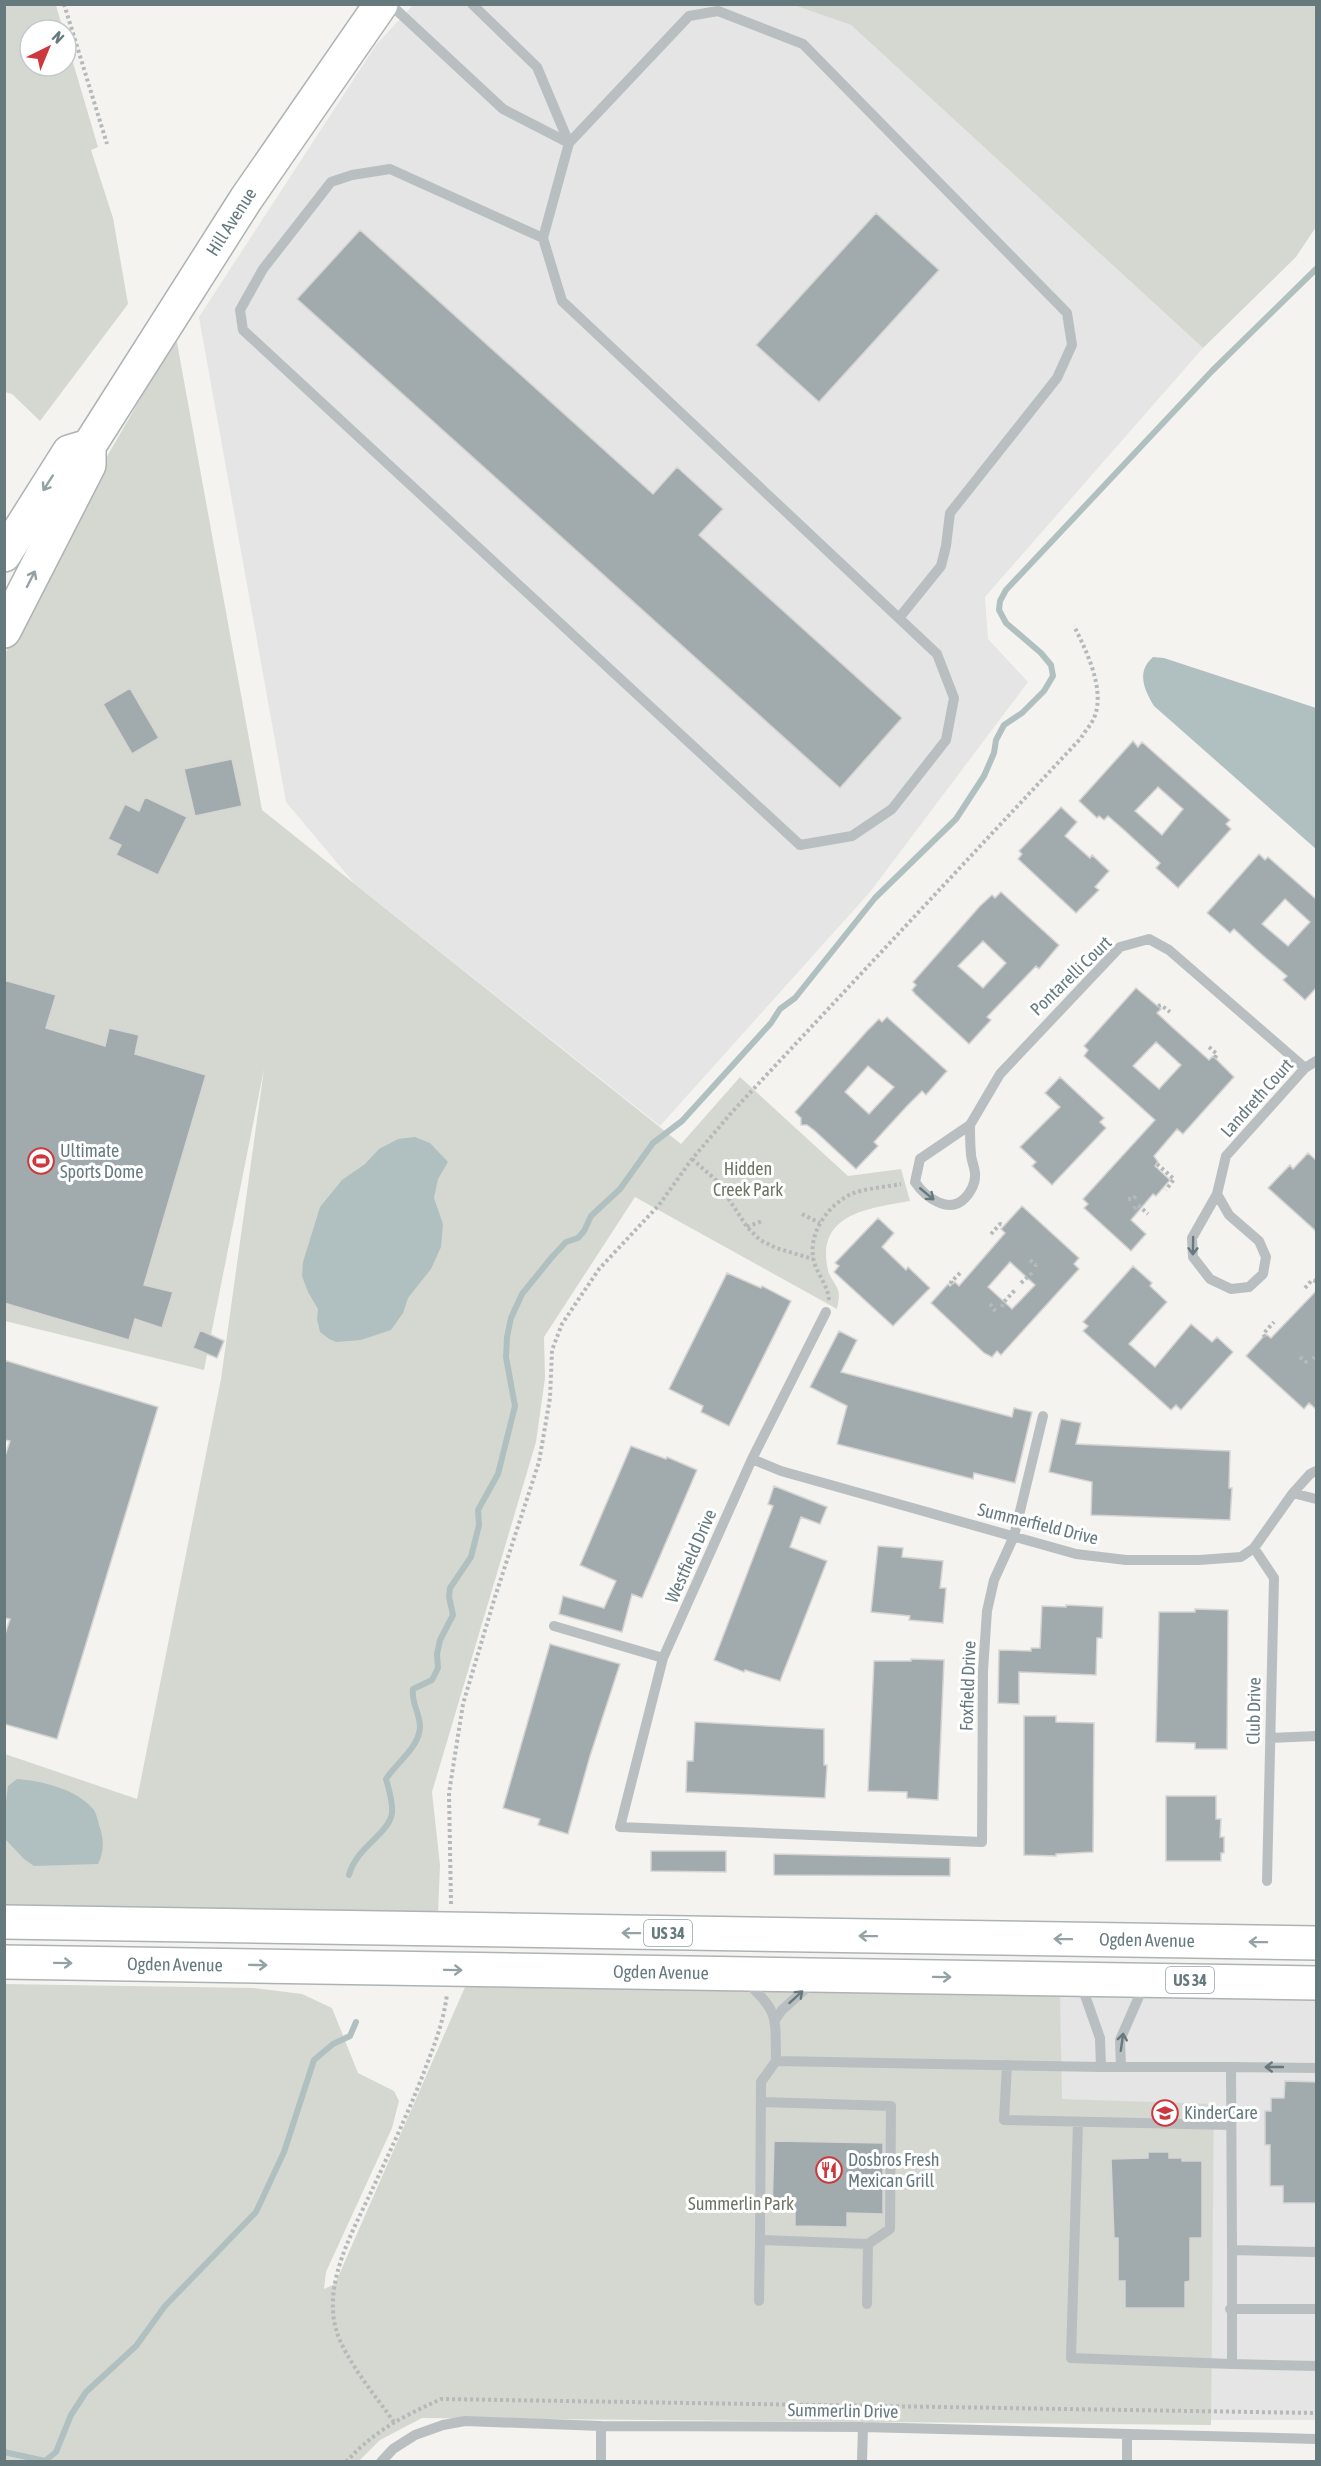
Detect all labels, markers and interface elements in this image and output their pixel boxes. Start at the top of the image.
north arrow [18,18,78,78]
text: N [49,27,68,47]
street label: Hill Avenue [202,184,261,260]
one-way arrow [42,474,54,491]
one-way arrow [25,571,37,588]
street label: Pontarelli Court [1026,932,1116,1020]
street label: Landreth Court [1216,1054,1297,1141]
place label: Ultimate Sports Dome [60,1140,143,1182]
sports icon: Ultimate Sports Dome [26,1146,56,1176]
park label: Hidden Creek Park [713,1158,783,1200]
one-way arrow [918,1186,934,1200]
one-way arrow [1187,1236,1199,1256]
street label: Summerfield Drive [976,1498,1100,1549]
street label: Westfield Drive [661,1506,720,1606]
street label: Foxfield Drive [955,1641,980,1731]
street label: Club Drive [1242,1677,1265,1745]
road number: US 34 [644,1920,692,1946]
one-way arrow [622,1927,642,1938]
street label: Ogden Avenue [1099,1929,1195,1951]
one-way arrow [859,1930,879,1942]
one-way arrow [1054,1933,1074,1945]
one-way arrow [1249,1936,1269,1948]
street label: Ogden Avenue [127,1953,223,1976]
one-way arrow [52,1957,72,1969]
one-way arrow [247,1959,267,1971]
street label: Ogden Avenue [613,1961,709,1983]
one-way arrow [442,1964,462,1976]
road number: US 34 [1166,1967,1214,1993]
one-way arrow [931,1971,951,1983]
one-way arrow [789,1990,804,2004]
one-way arrow [1117,2033,1128,2052]
one-way arrow [1264,2061,1284,2073]
school or university icon: KinderCare [1150,2098,1180,2128]
place label: KinderCare [1184,2102,1258,2123]
place label: Dosbros Fresh Mexican Grill [848,2149,939,2191]
restaurant icon: Dosbros Fresh Mexican Grill [814,2155,844,2185]
park label: Summerlin Park [688,2193,794,2214]
street label: Summerlin Drive [787,2399,899,2422]

